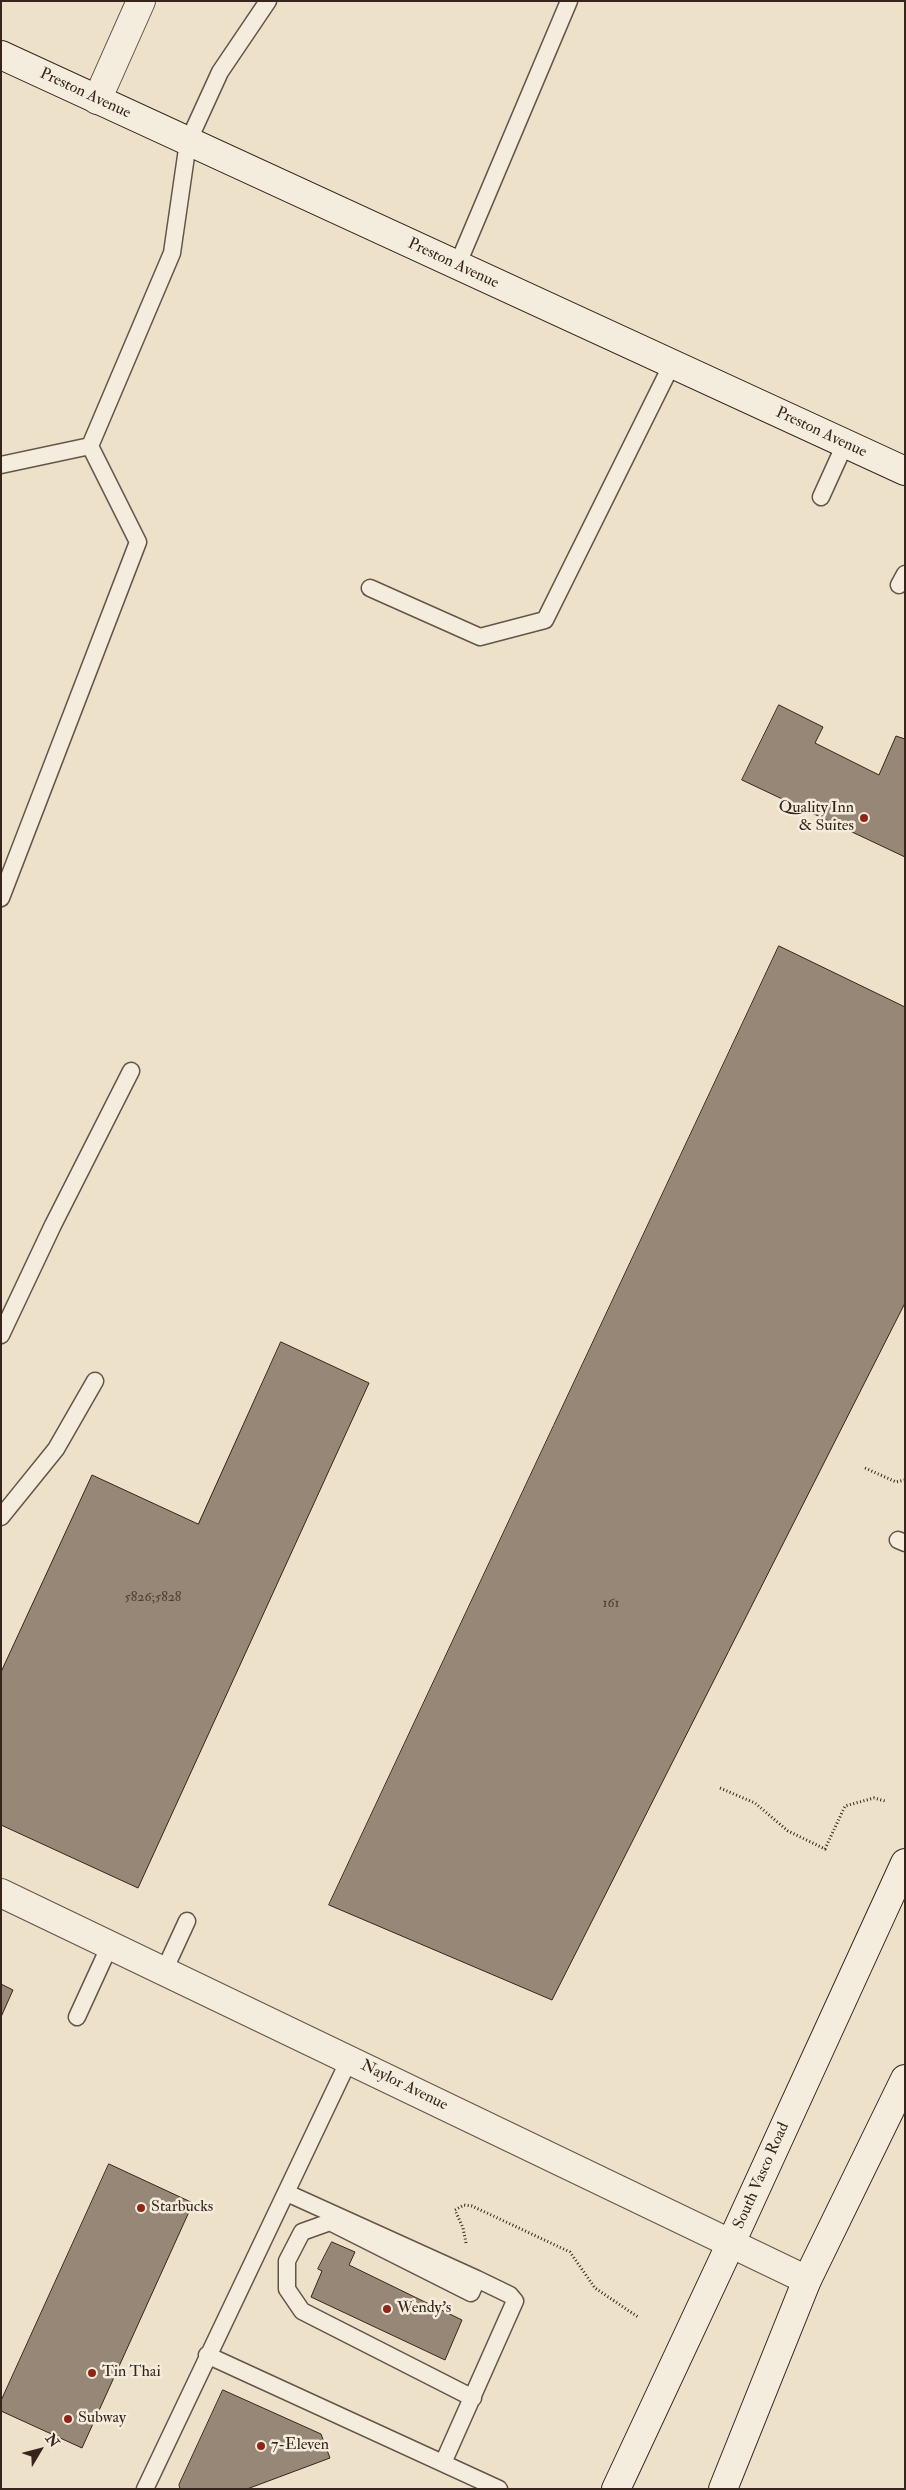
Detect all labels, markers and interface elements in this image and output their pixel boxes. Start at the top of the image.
street label: Preston Avenue [36,65,134,123]
street label: Preston Avenue [404,235,502,293]
street label: Preston Avenue [772,404,870,462]
place label: Quality Inn & Suites [779,799,854,837]
marker: Quality Inn & Suites [858,812,870,824]
house number: 5826;5828 [125,1590,181,1606]
house number: 161 [603,1596,619,1612]
street label: Naylor Avenue [357,2057,451,2115]
street label: South Vasco Road [730,2120,794,2232]
place label: Starbucks [151,2198,213,2218]
marker: Starbucks [135,2202,147,2214]
place label: Wendy's [397,2299,451,2319]
marker: Wendy's [381,2303,393,2315]
place label: Tin Thai [102,2363,161,2383]
marker: Tin Thai [86,2367,98,2379]
place label: Subway [78,2409,126,2429]
marker: Subway [62,2413,74,2425]
north arrow [15,2425,65,2475]
text: N [42,2431,63,2451]
place label: 7-Eleven [271,2436,329,2456]
marker: 7-Eleven [255,2440,267,2452]

